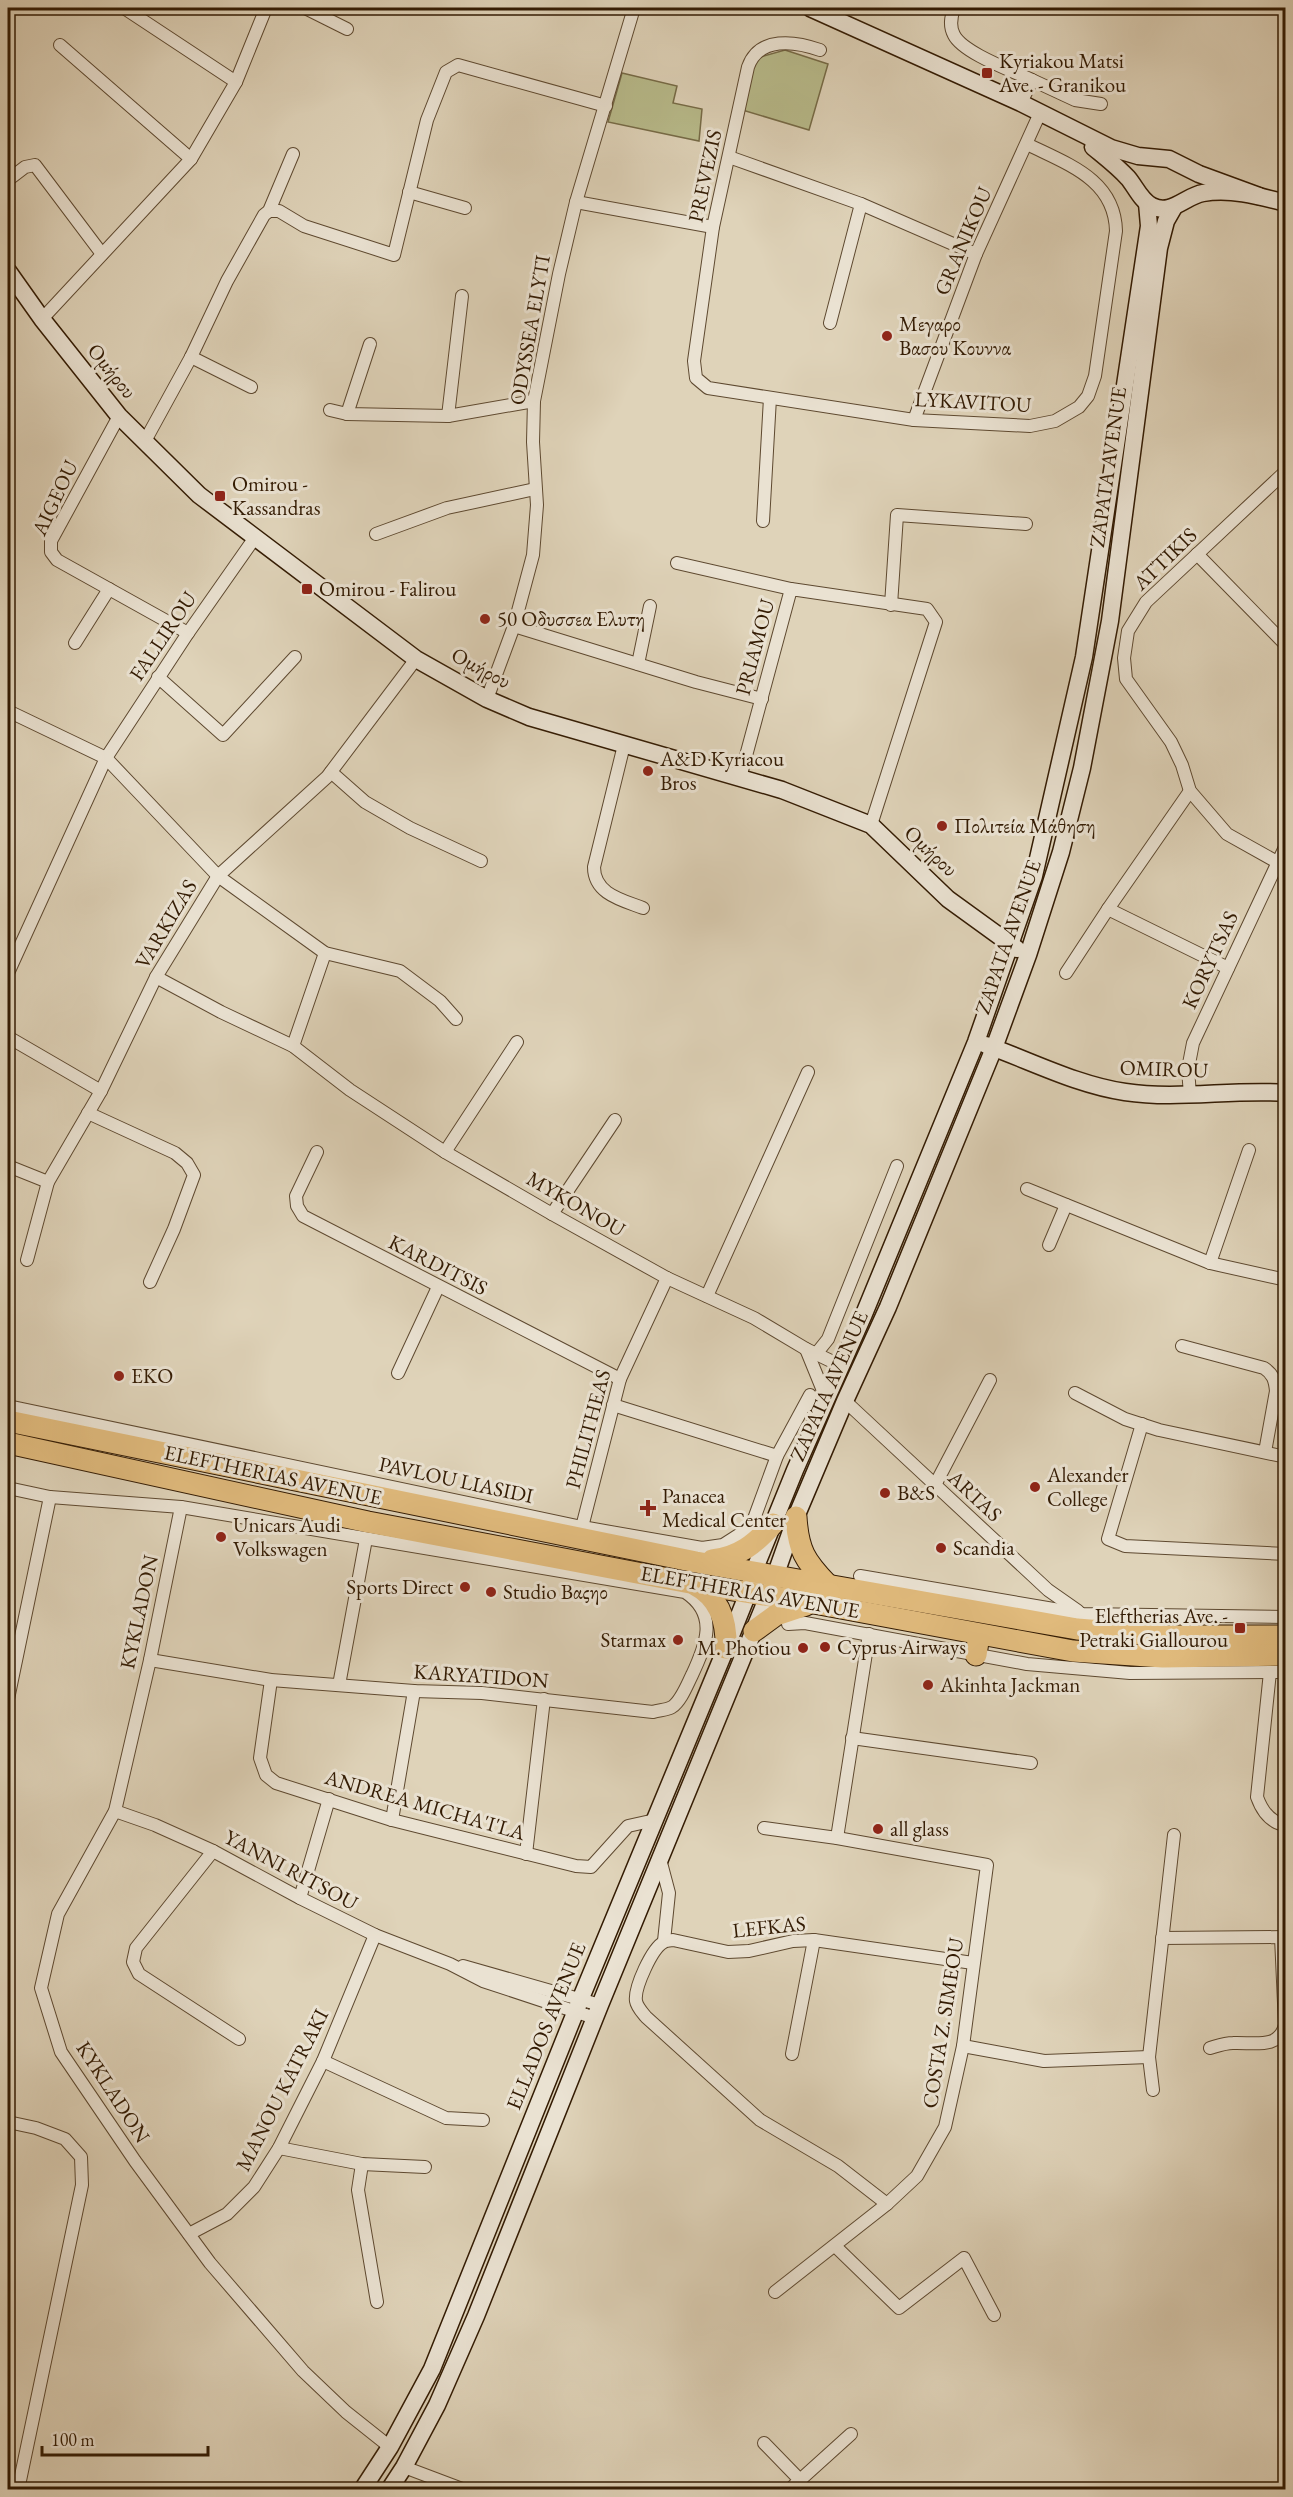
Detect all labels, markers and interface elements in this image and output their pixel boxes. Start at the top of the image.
place label: Kyriakou Matsi Ave. - Granikou [998,47,1126,98]
marker: Kyriakou Matsi Ave. - Granikou [980,66,994,80]
street label: PREVEZIS [682,127,727,225]
street label: GRANIKOU [928,182,998,299]
street label: ODYSSEA ELYTI [503,253,556,407]
place label: Μεγαρο Βασου Κουννα [899,310,1011,361]
marker: Μεγαρο Βασου Κουννα [880,329,894,343]
street label: Ομήρου [82,338,143,404]
street label: LYKAVITOU [914,385,1033,418]
street label: ZAPATA AVENUE [1083,385,1132,549]
street label: AIGEOU [25,455,84,541]
place label: Omirou - Kassandras [232,470,321,521]
marker: Omirou - Kassandras [213,489,227,503]
street label: ATTIKIS [1126,521,1202,596]
place label: Omirou - Falirou [319,575,456,602]
marker: Omirou - Falirou [300,582,314,596]
street label: FALLIROU [123,586,203,685]
street label: PRIAMOU [729,595,780,698]
place label: 50 Οδυσσεα Ελυτη [497,605,645,632]
marker: 50 Οδυσσεα Ελυτη [478,612,492,626]
street label: Ομήρου [447,641,516,694]
place label: A&D Kyriacou Bros [659,745,784,796]
marker: A&D Kyriacou Bros [641,764,655,778]
place label: Πολιτεία Μάθηση [954,812,1096,839]
street label: Ομήρου [899,819,964,882]
marker: Πολιτεία Μάθηση [935,819,949,833]
street label: ZAPATA AVENUE [968,856,1047,1018]
street label: VARKIZAS [128,874,203,973]
street label: KORYTSAS [1175,907,1244,1013]
street label: OMIROU [1119,1053,1209,1084]
street label: MYKONOU [522,1164,631,1243]
street label: KARDITSIS [384,1228,492,1301]
street label: ZAPATA AVENUE [783,1306,874,1465]
place label: EKO [131,1362,173,1389]
street label: PHILITHEAS [559,1366,616,1491]
marker: EKO [112,1369,126,1383]
street label: ELEFTHERIAS AVENUE [162,1438,385,1511]
street label: PAVLOU LIASIDI [376,1450,536,1509]
place label: Alexander College [1046,1461,1128,1512]
street label: ARTAS [942,1463,1008,1527]
place label: B&S [897,1479,935,1506]
marker: Alexander College [1028,1480,1042,1494]
place label: Panacea Medical Center [662,1482,786,1533]
marker: B&S [878,1486,892,1500]
marker: Panacea Medical Center [639,1499,657,1517]
place label: Unicars Audi Volkswagen [233,1511,341,1562]
marker: Unicars Audi Volkswagen [214,1530,228,1544]
place label: Scandia [953,1534,1015,1561]
marker: Scandia [934,1541,948,1555]
street label: KYKLADON [113,1552,164,1671]
street label: ELEFTHERIAS AVENUE [639,1559,862,1624]
place label: Sports Direct [346,1573,453,1600]
place label: Studio Βαςηο [503,1578,608,1605]
marker: Sports Direct [458,1580,472,1594]
marker: Studio Βαςηο [484,1585,498,1599]
place label: Eleftherias Ave. - Petraki Giallourou [1079,1602,1228,1653]
marker: Eleftherias Ave. - Petraki Giallourou [1233,1621,1247,1635]
place label: Starmax [601,1626,666,1653]
marker: Starmax [671,1633,685,1647]
place label: Cyprus Airways [837,1633,966,1660]
place label: M. Photiou [697,1634,791,1661]
marker: Cyprus Airways [818,1640,832,1654]
marker: M. Photiou [796,1641,810,1655]
street label: KARYATIDON [413,1657,550,1694]
place label: Αkinhta Jackman [939,1671,1080,1698]
marker: Αkinhta Jackman [921,1678,935,1692]
street label: ANDREA MICHA'I'LA [321,1763,529,1846]
place label: all glass [890,1815,949,1842]
marker: all glass [871,1822,885,1836]
street label: YANNI RITSOU [220,1823,363,1916]
street label: LEFKAS [731,1909,807,1944]
street label: COSTA Z. SIMEOU [916,1935,969,2110]
street label: ELLADOS AVENUE [500,1938,591,2114]
street label: MANOU KATRAKI [229,2004,334,2175]
street label: KYKLADON [70,2036,157,2148]
scale bar [42,2419,208,2457]
text: 100 m [51,2428,95,2451]

